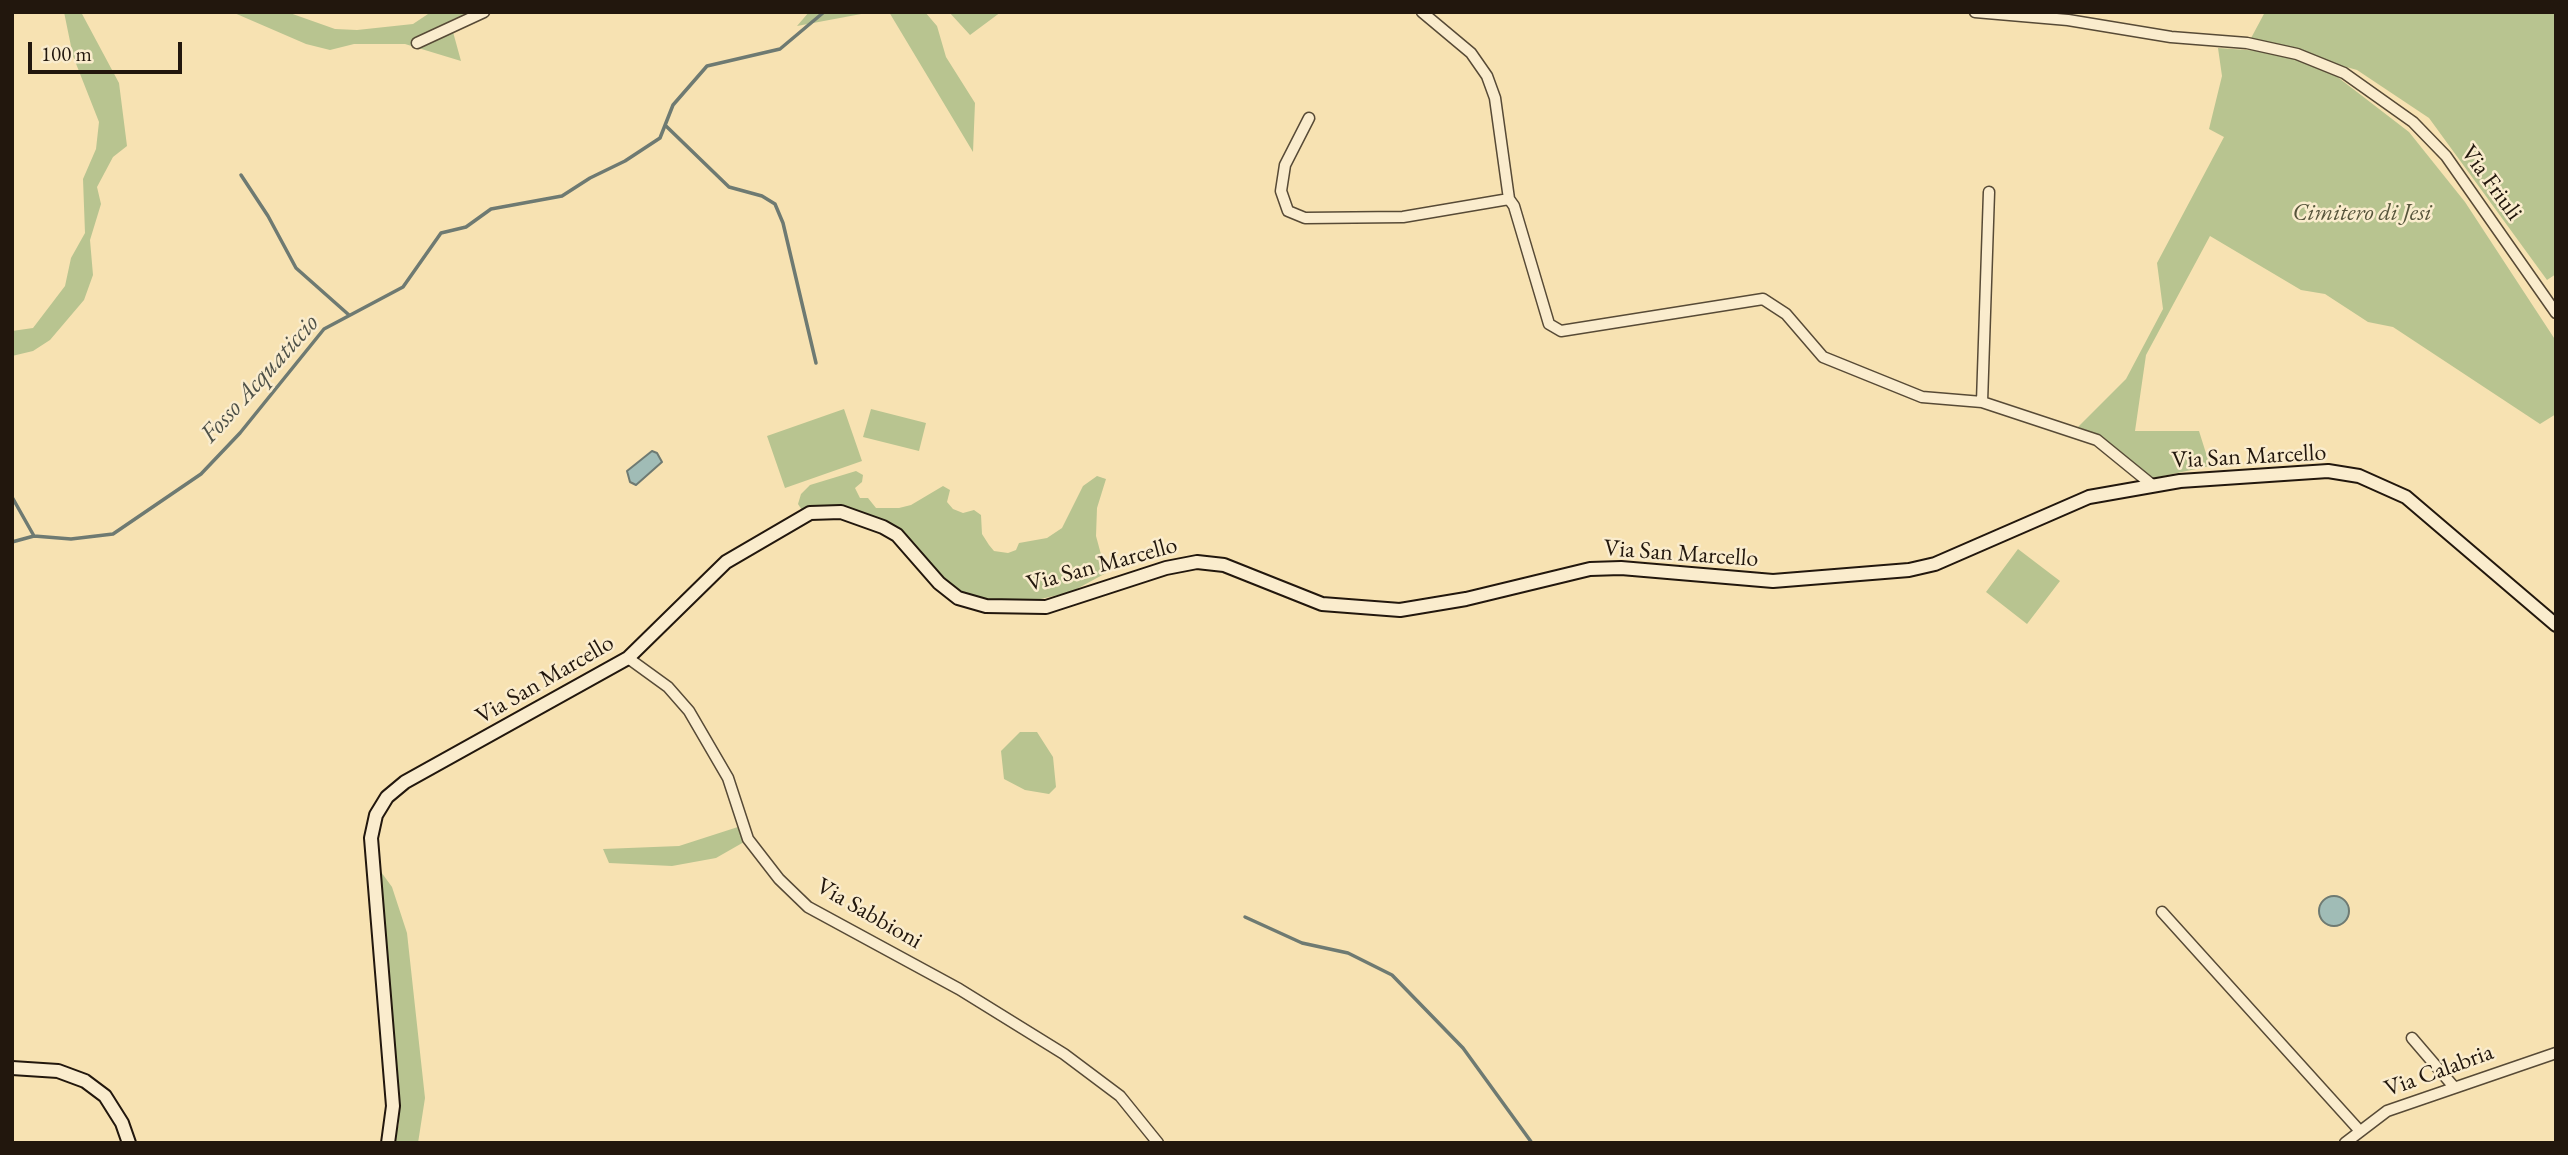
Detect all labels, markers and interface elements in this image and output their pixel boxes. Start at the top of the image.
scale bar [32,28,186,72]
text: 100 m [41,40,92,67]
street label: Via Friuli [2454,140,2528,226]
park label: Cimitero di Jesi [2292,199,2432,227]
water label: Fosso Acquaticcio [194,308,326,450]
street label: Via San Marcello [2171,439,2327,475]
street label: Via San Marcello [1023,531,1181,599]
street label: Via San Marcello [1603,534,1759,574]
street label: Via San Marcello [471,629,619,731]
street label: Via Sabbioni [811,872,927,956]
street label: Via Calabria [2381,1038,2497,1104]

